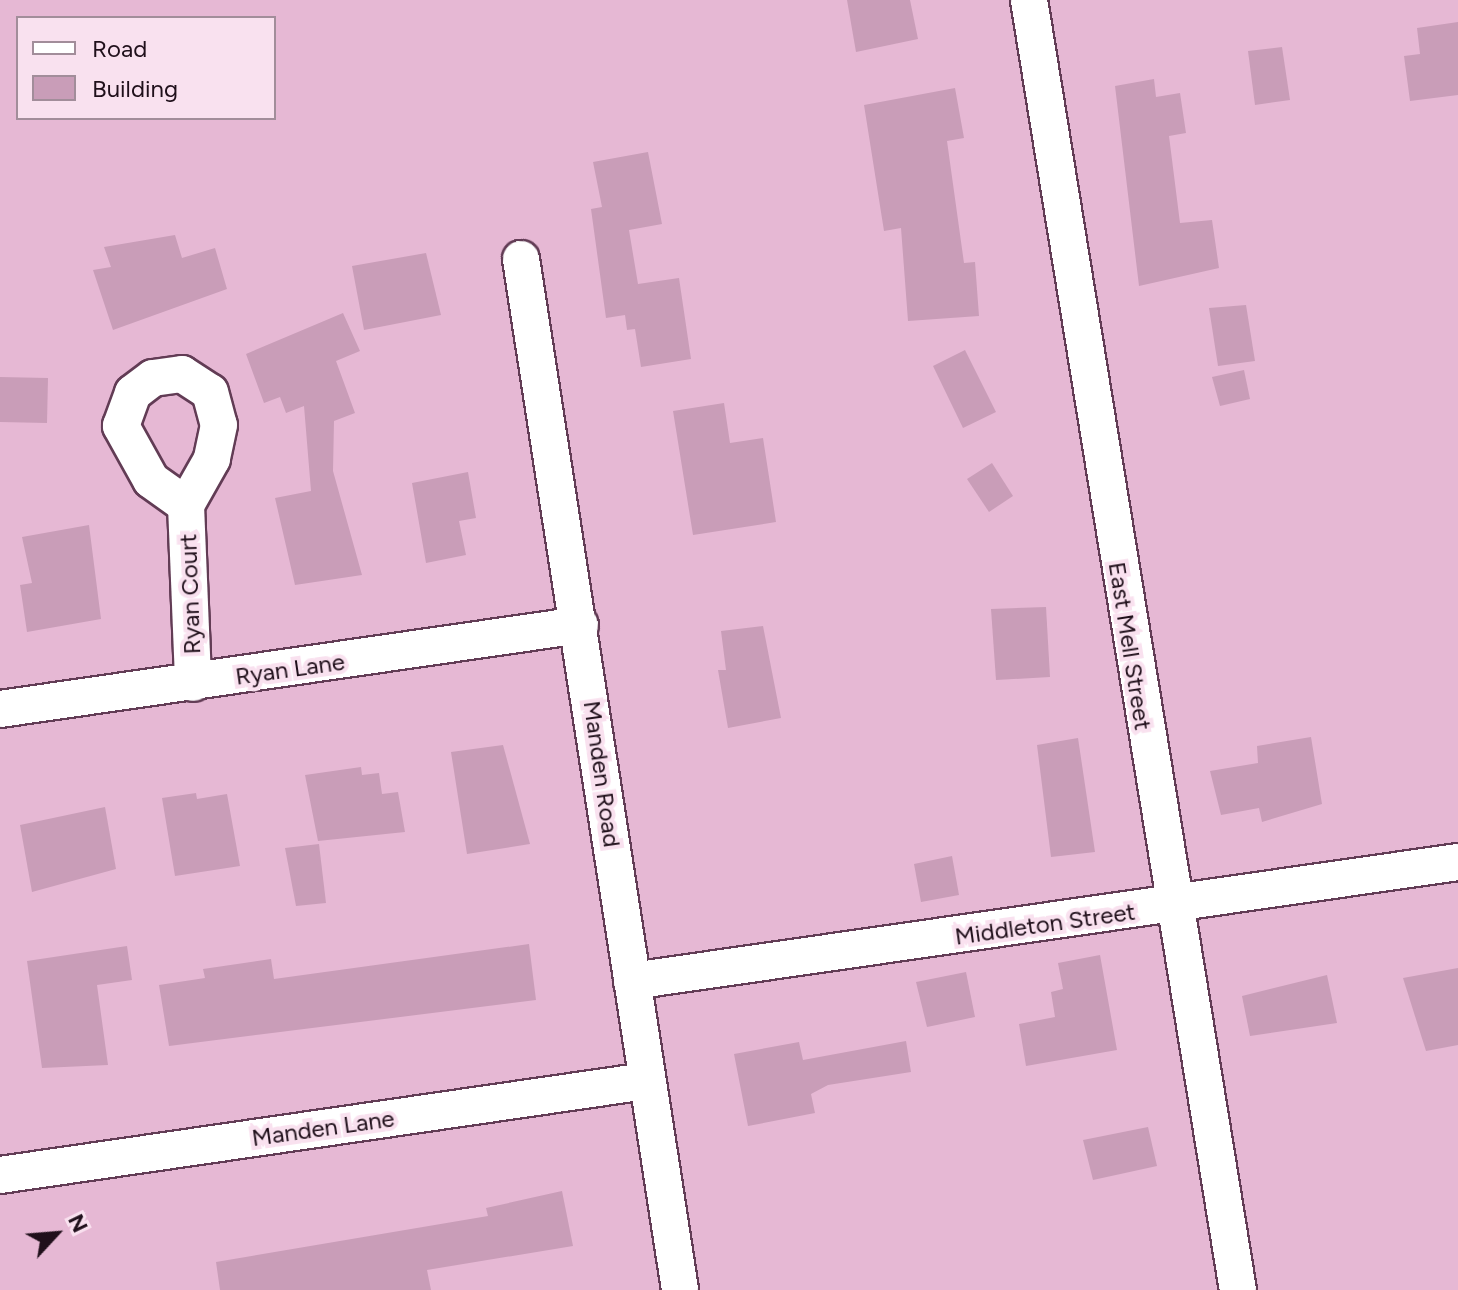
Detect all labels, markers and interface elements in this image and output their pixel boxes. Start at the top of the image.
legend [16,16,276,120]
text: Road [92,34,147,63]
text: Building [92,74,178,103]
street label: Ryan Court [174,533,206,655]
street label: East Mell Street [1103,560,1157,732]
street label: Ryan Lane [234,647,346,691]
street label: Manden Road [577,699,627,849]
street label: Middleton Street [953,897,1137,951]
street label: Manden Lane [250,1104,396,1152]
north arrow [16,1194,96,1274]
text: N [62,1210,94,1237]

